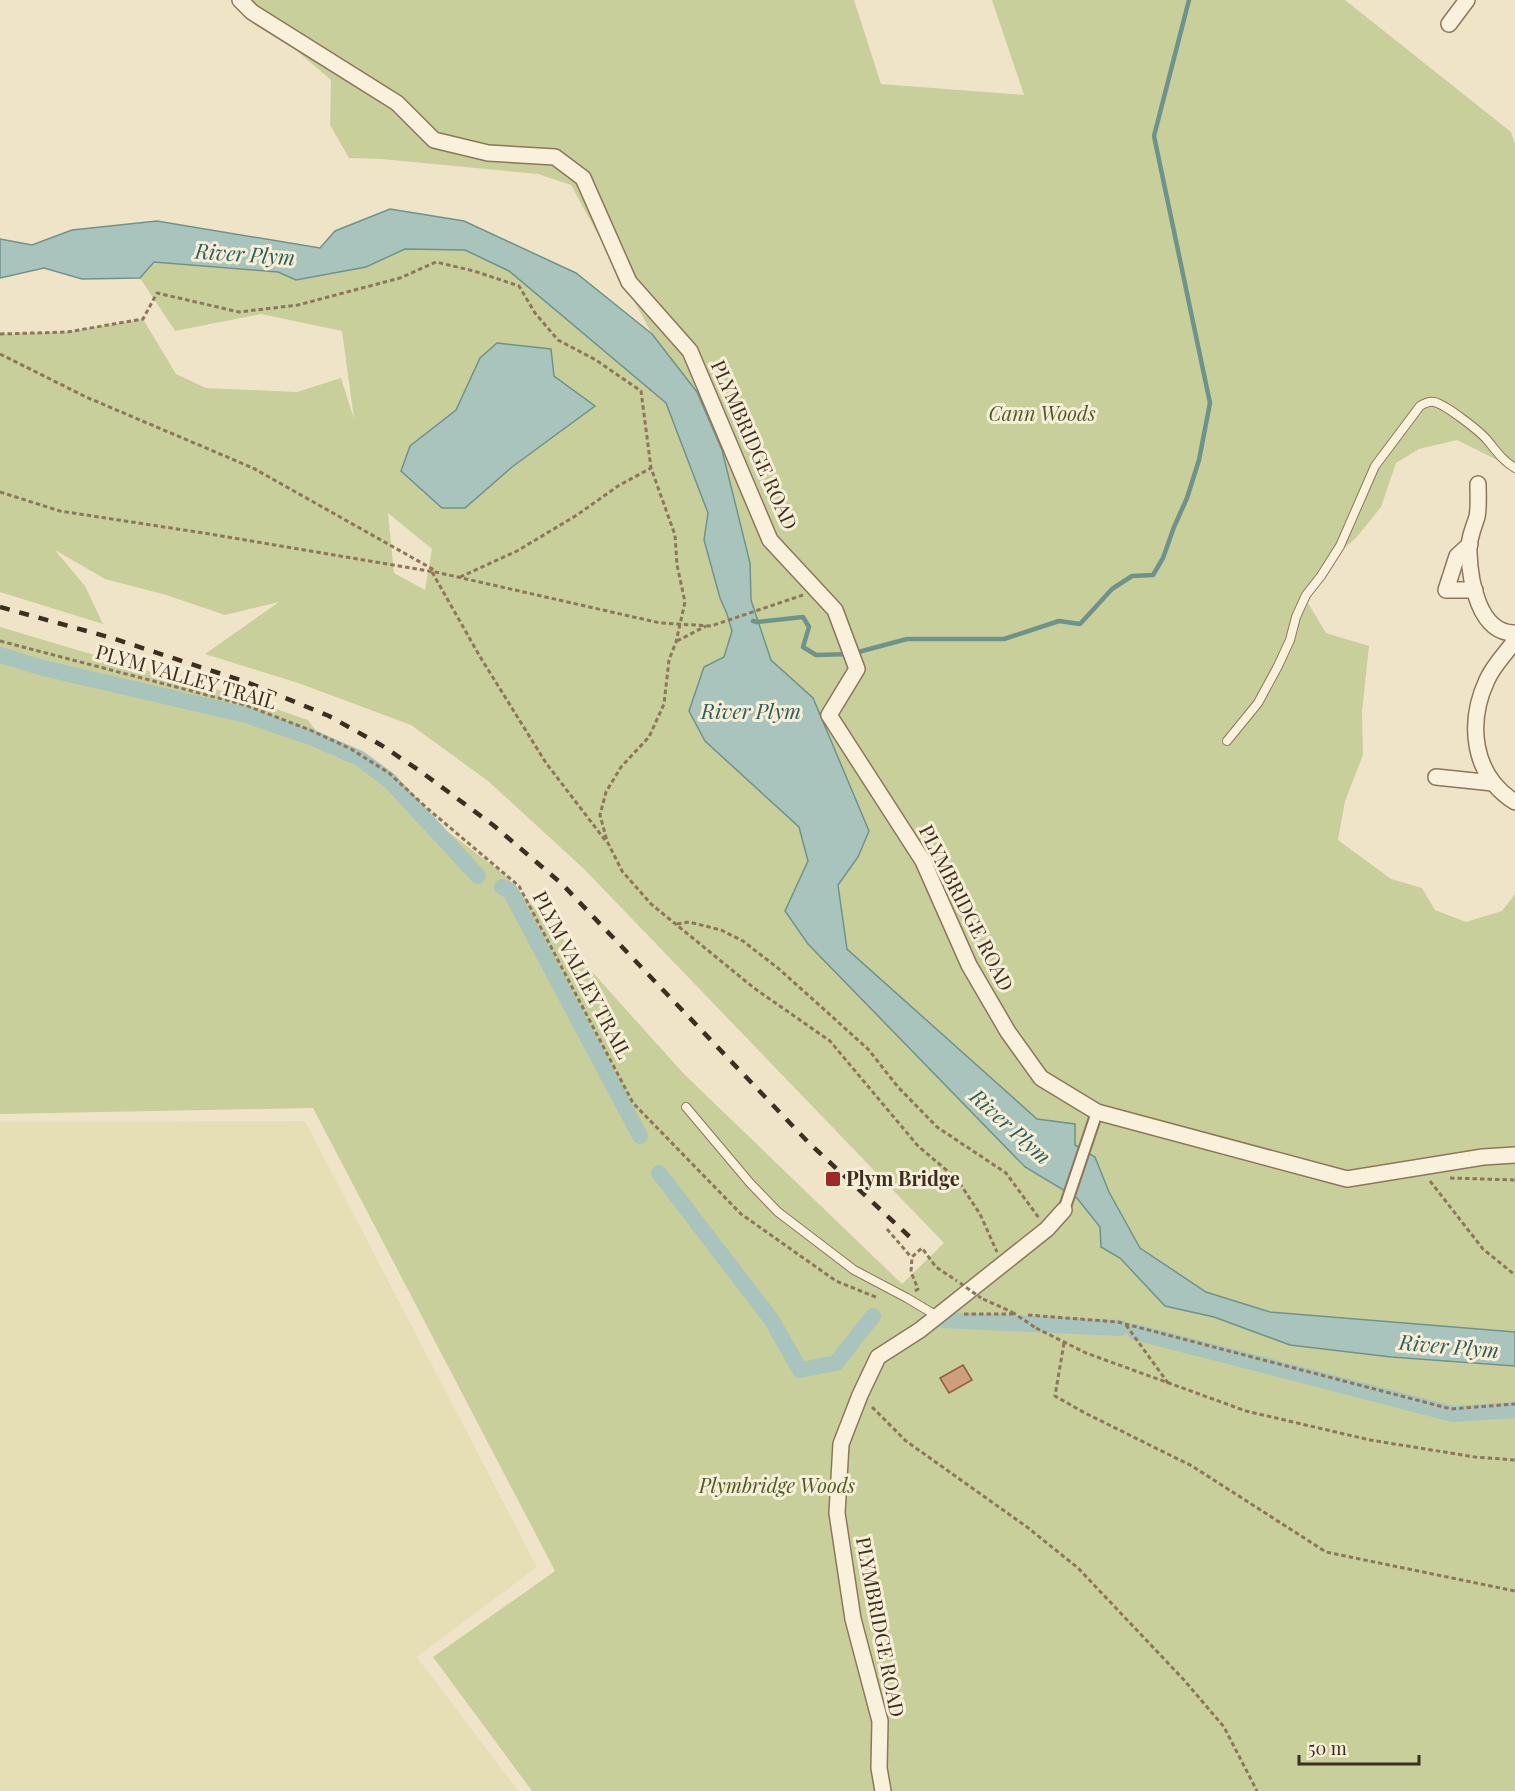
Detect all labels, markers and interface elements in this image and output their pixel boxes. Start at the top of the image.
water label: River Plym [193,235,296,270]
street label: PLYMBRIDGE ROAD [706,355,805,534]
park label: Cann Woods [988,399,1096,426]
street label: PLYM VALLEY TRAIL [93,637,280,714]
water label: River Plym [700,696,801,724]
street label: PLYMBRIDGE ROAD [914,820,1021,995]
street label: PLYM VALLEY TRAIL [528,886,639,1063]
water label: River Plym [964,1081,1058,1169]
place label: Plym Bridge [846,1164,960,1191]
marker: Plym Bridge [824,1170,842,1188]
water label: River Plym [1397,1327,1500,1363]
park label: Plymbridge Woods [698,1471,855,1498]
street label: PLYMBRIDGE ROAD [851,1534,912,1719]
scale bar [1299,1728,1419,1766]
text: 50 m [1308,1736,1347,1760]

